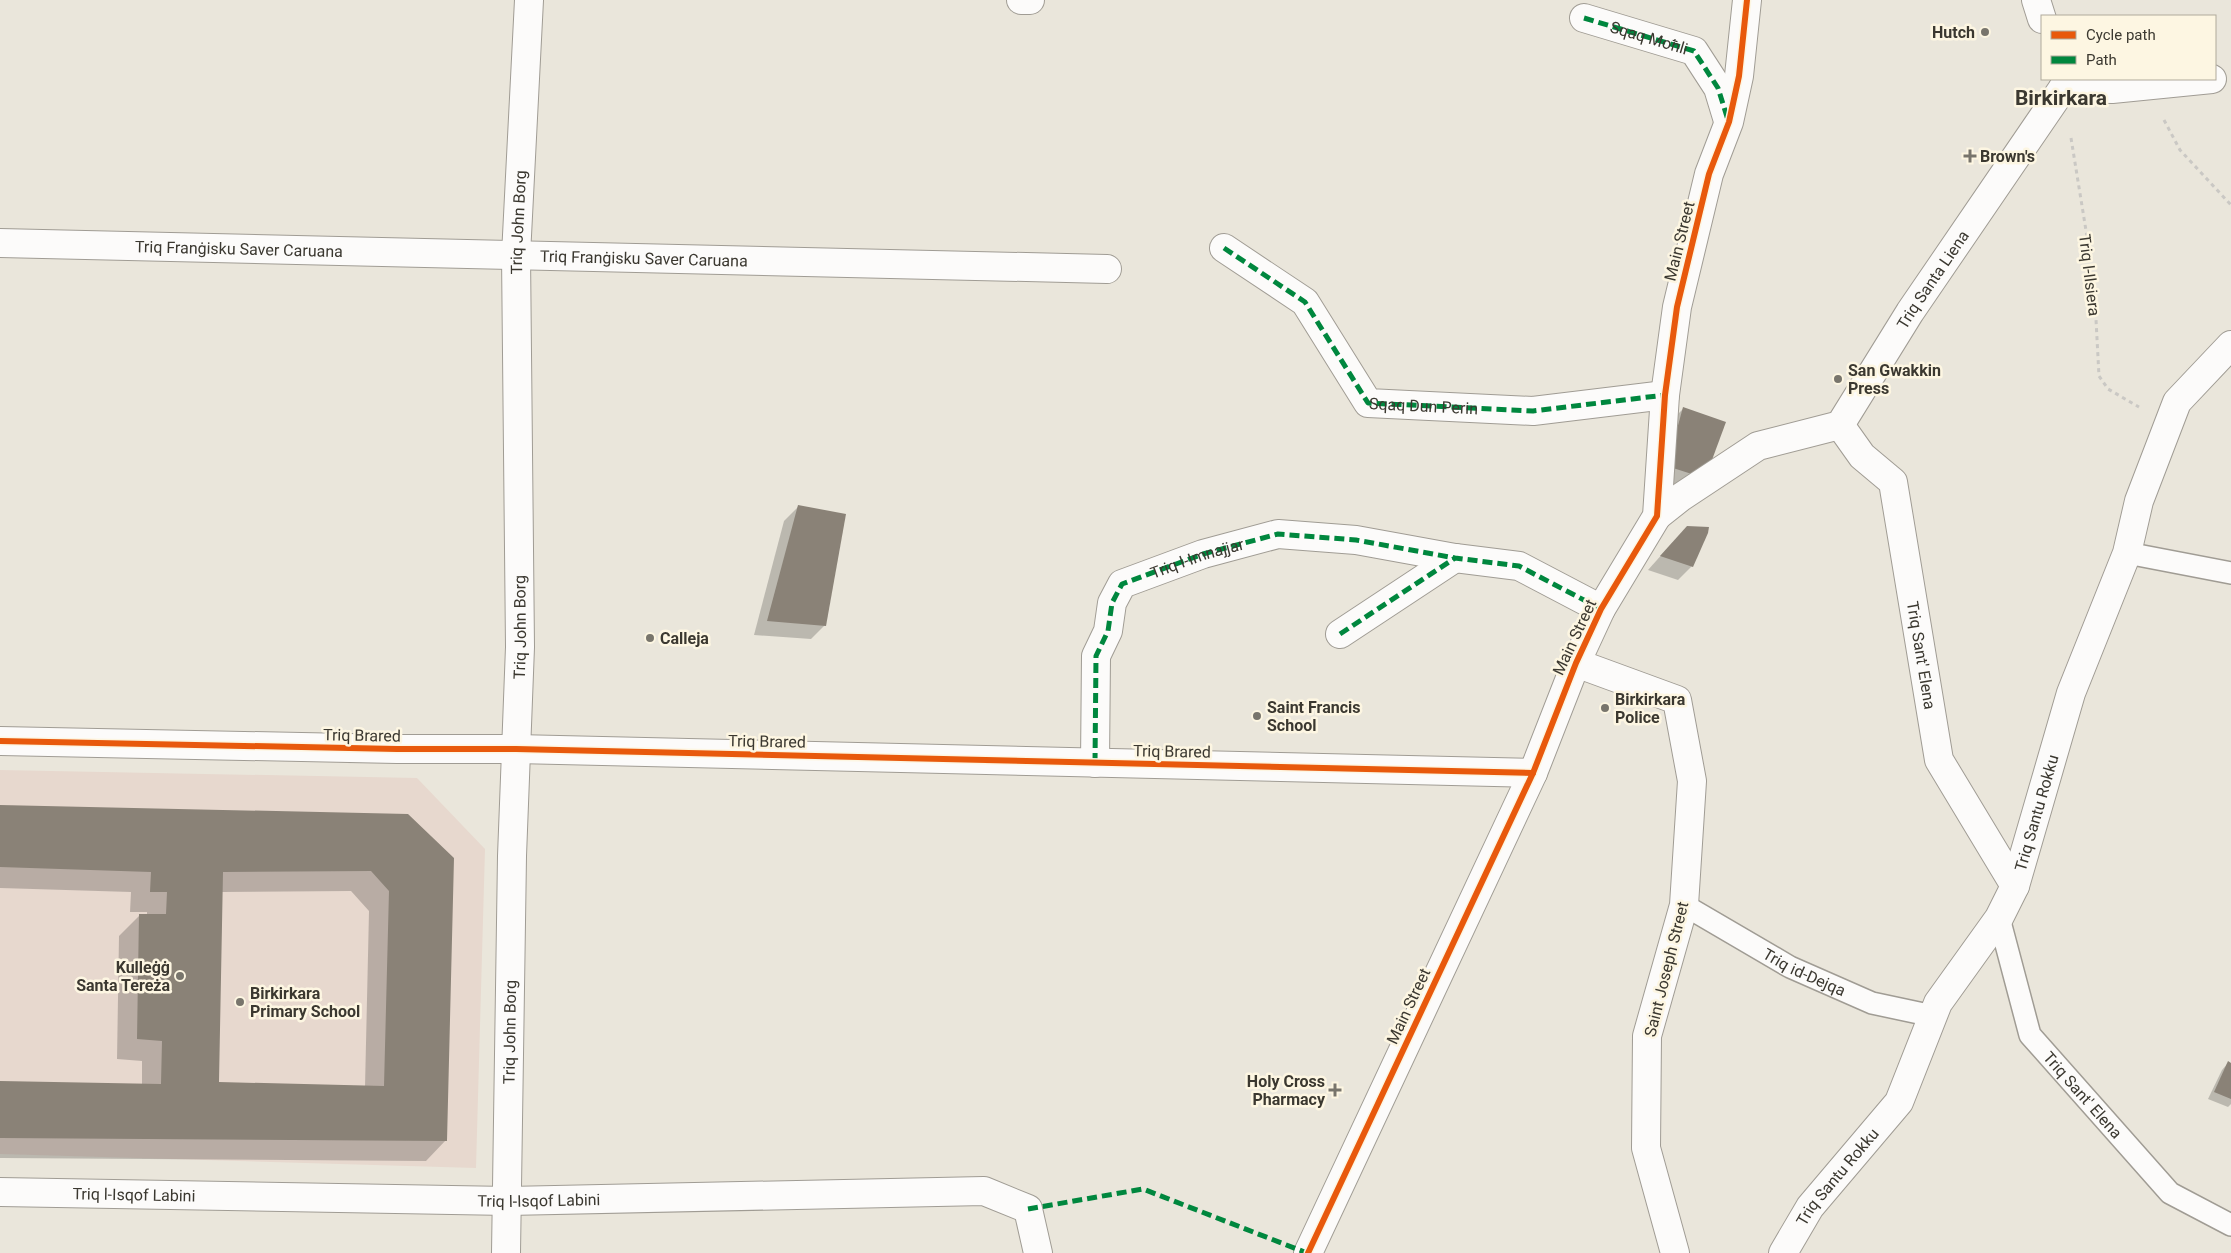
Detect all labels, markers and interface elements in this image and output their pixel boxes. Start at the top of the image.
legend [2041,15,2216,80]
street label: Sqaq Moħli [1608,17,1690,59]
place label: Hutch [1932,23,1975,42]
marker: Hutch [1979,26,1991,38]
text: Cycle path [2086,26,2156,44]
text: Path [2086,51,2117,69]
district label: Birkirkara [2015,86,2107,110]
place label: Brown's [1980,147,2035,166]
marker: Brown's [1964,150,1976,162]
street label: Triq John Borg [507,170,530,274]
street label: Main Street [1660,199,1699,283]
street label: Triq Santa Liena [1893,227,1973,333]
street label: Triq l-Ilsiera [2075,233,2104,317]
street label: Triq Franġisku Saver Caruana [135,237,343,261]
street label: Triq Franġisku Saver Caruana [540,247,748,271]
place label: San Gwakkin Press [1848,361,1941,398]
marker: San Gwakkin Press [1832,373,1844,385]
street label: Sqaq Dun Perin [1369,394,1478,418]
street label: Triq l-Imnajjar [1148,534,1247,583]
street label: Triq John Borg [510,575,530,680]
street label: Main Street [1549,596,1600,678]
street label: Triq Sant' Elena [1903,600,1939,711]
place label: Calleja [660,629,709,648]
marker: Calleja [644,632,656,644]
place label: Birkirkara Police [1615,690,1686,727]
place label: Saint Francis School [1267,698,1361,735]
marker: Birkirkara Police [1599,702,1611,714]
marker: Saint Francis School [1251,710,1263,722]
street label: Triq Brared [323,725,401,746]
street label: Triq Brared [728,731,806,752]
street label: Triq Brared [1133,741,1211,762]
street label: Triq Santu Rokku [2011,752,2063,873]
street label: Saint Joseph Street [1640,899,1692,1039]
street label: Triq id-Dejqa [1760,944,1848,1000]
place label: Kulleġġ Santa Tereża [76,958,170,995]
street label: Main Street [1383,965,1434,1047]
marker: Kulleġġ Santa Tereża [174,970,186,982]
street label: Triq John Borg [500,980,520,1084]
place label: Birkirkara Primary School [250,984,360,1021]
marker: Birkirkara Primary School [234,996,246,1008]
street label: Triq Sant' Elena [2039,1048,2126,1142]
place label: Holy Cross Pharmacy [1247,1072,1326,1109]
marker: Holy Cross Pharmacy [1329,1084,1341,1096]
street label: Triq Santu Rokku [1792,1124,1883,1229]
street label: Triq l-Isqof Labini [72,1184,196,1205]
street label: Triq l-Isqof Labini [477,1190,601,1211]

